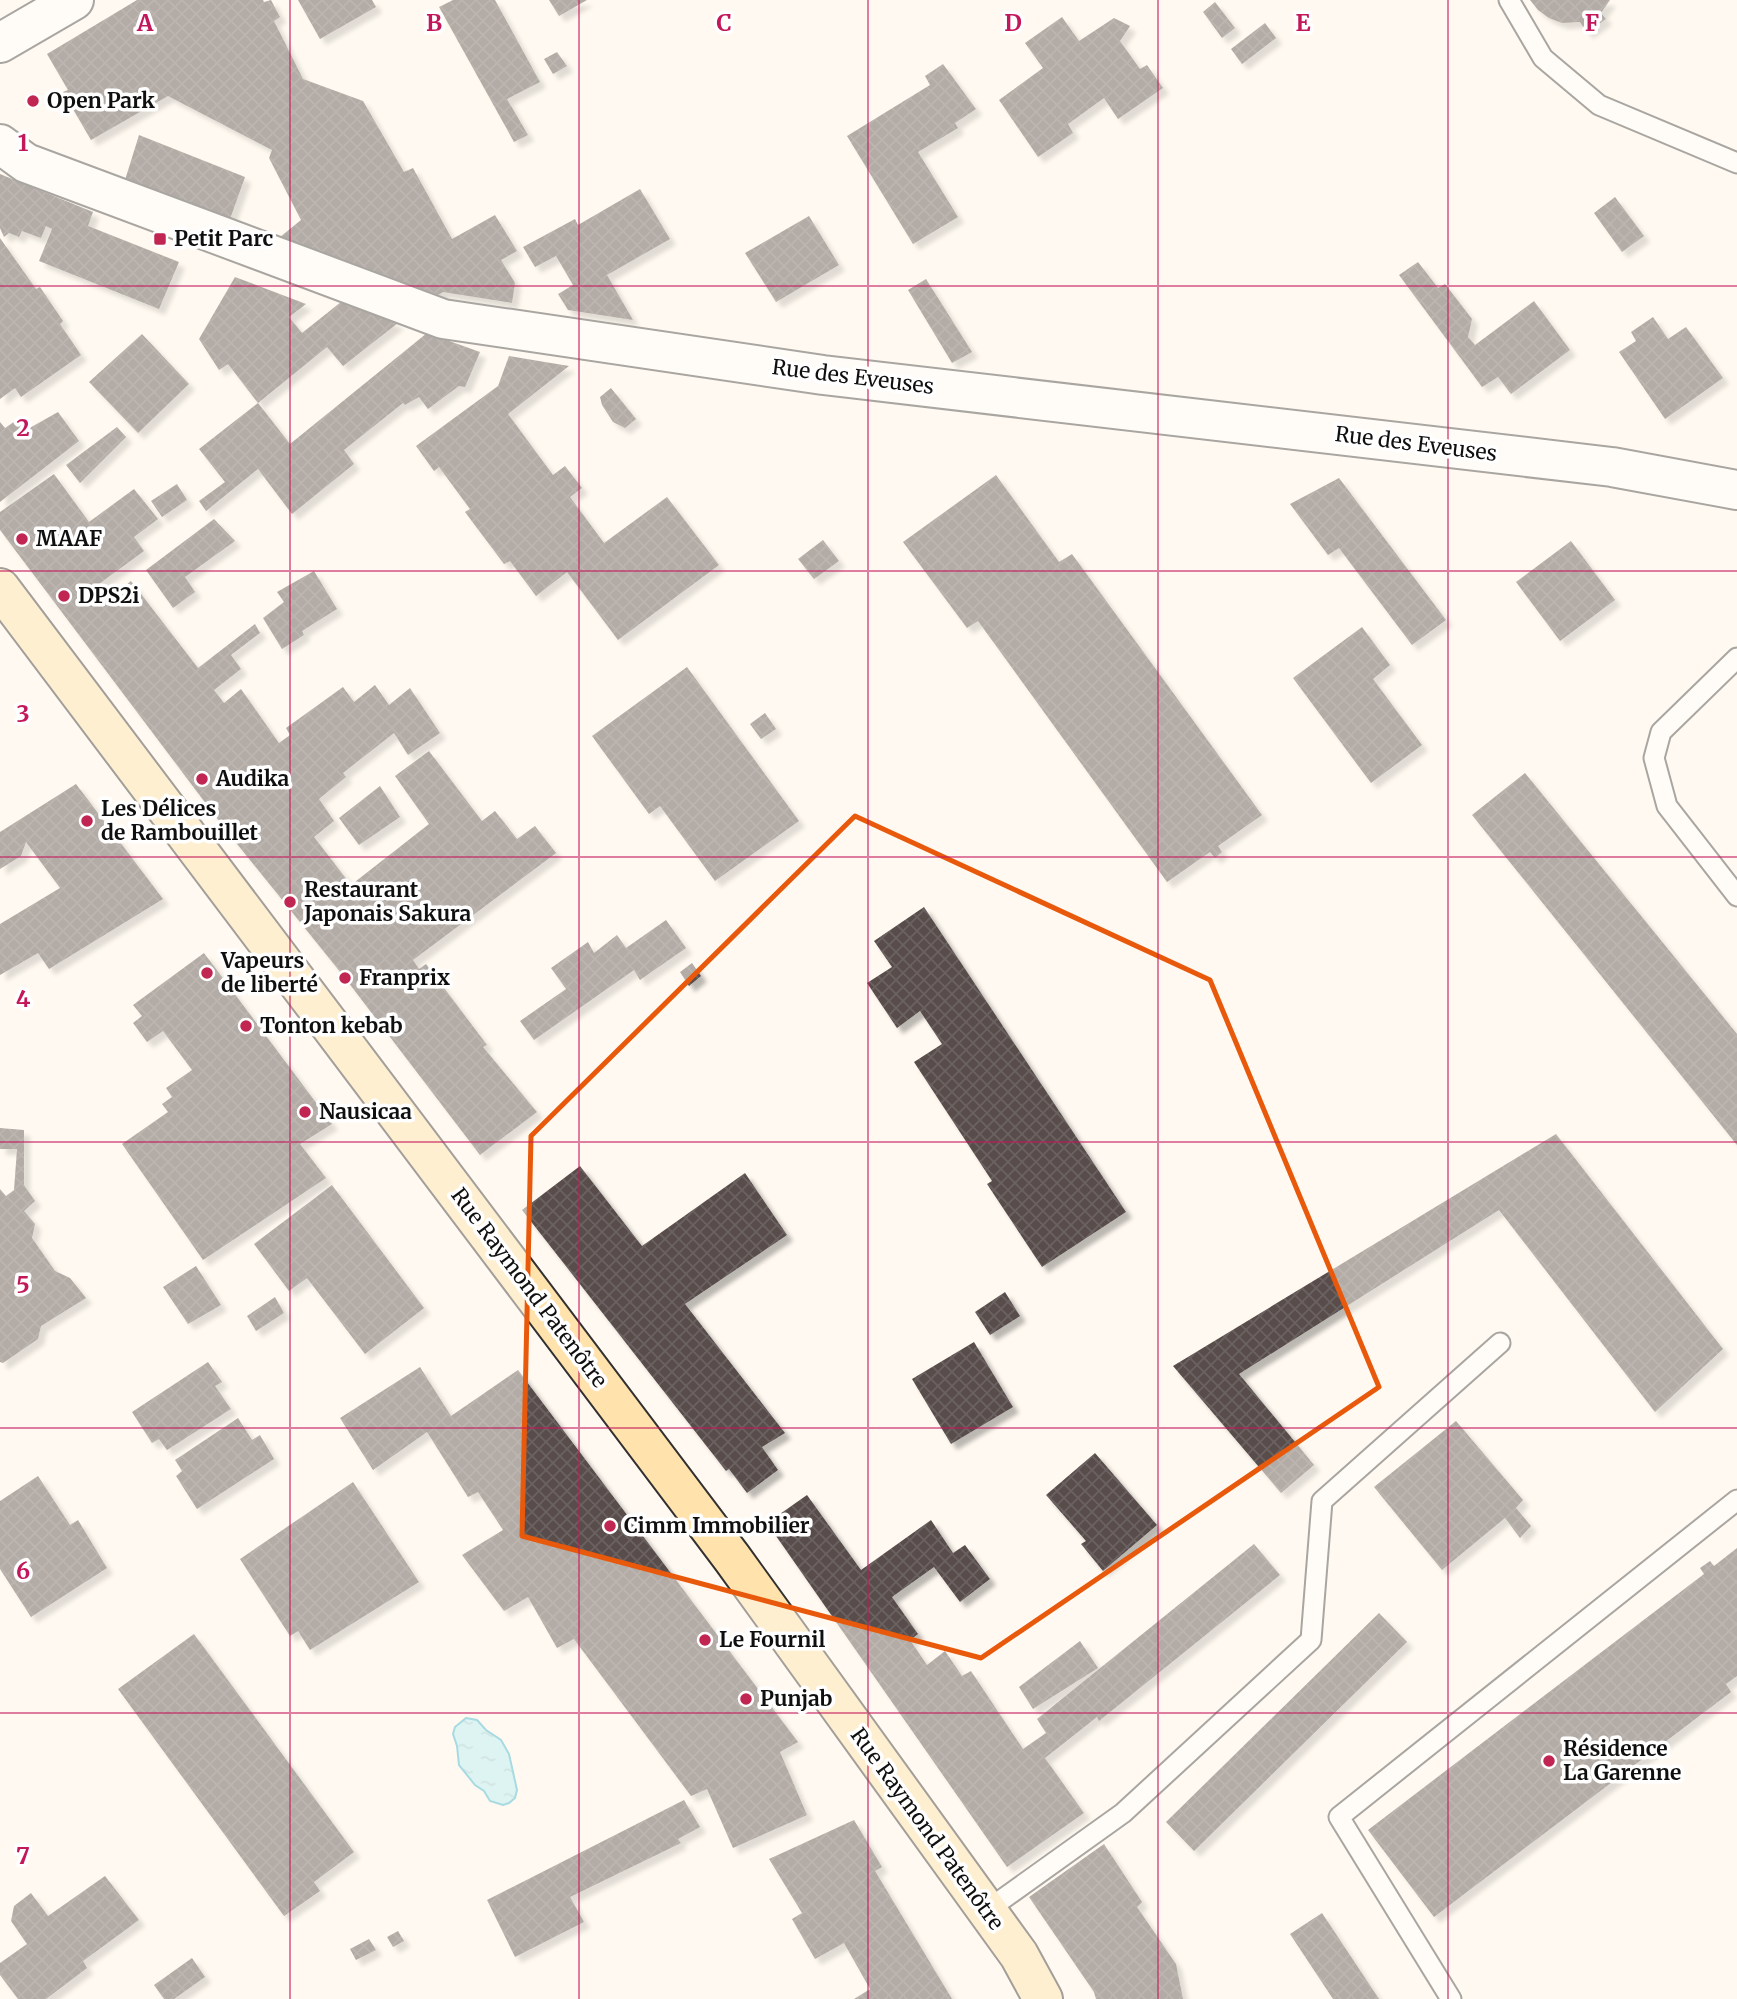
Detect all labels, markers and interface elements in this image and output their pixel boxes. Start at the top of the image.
text: A [136,8,154,37]
text: B [426,8,442,37]
text: C [716,8,732,37]
text: D [1004,8,1022,37]
text: E [1295,8,1311,37]
text: F [1585,8,1599,37]
place label: Open Park [47,87,155,114]
marker: Open Park [25,93,41,109]
text: 1 [18,128,29,157]
place label: Petit Parc [174,225,274,252]
marker: Petit Parc [152,231,168,247]
street label: Rue des Eveuses [771,353,936,400]
text: 2 [16,413,30,442]
street label: Rue des Eveuses [1334,420,1499,467]
place label: MAAF [36,525,102,552]
marker: MAAF [14,531,30,547]
place label: DPS2i [78,582,140,609]
marker: DPS2i [56,588,72,604]
text: 3 [16,699,30,728]
place label: Audika [215,765,290,792]
marker: Audika [194,771,210,787]
place label: Les Délices de Rambouillet [101,795,259,846]
marker: Les Délices de Rambouillet [79,813,95,829]
place label: Restaurant Japonais Sakura [303,876,471,927]
marker: Restaurant Japonais Sakura [282,894,298,910]
place label: Vapeurs de liberté [220,947,318,998]
place label: Franprix [359,964,450,991]
marker: Vapeurs de liberté [199,965,215,981]
marker: Franprix [337,970,353,986]
text: 4 [16,984,31,1013]
place label: Tonton kebab [260,1012,403,1039]
marker: Tonton kebab [238,1018,254,1034]
place label: Nausicaa [319,1098,412,1125]
marker: Nausicaa [297,1104,313,1120]
street label: Rue Raymond Patenôtre [445,1182,613,1393]
text: 5 [16,1270,30,1299]
place label: Cimm Immobilier [624,1512,810,1539]
marker: Cimm Immobilier [602,1518,618,1534]
text: 6 [16,1556,30,1585]
place label: Le Fournil [719,1626,825,1653]
marker: Le Fournil [697,1632,713,1648]
place label: Punjab [760,1685,832,1712]
marker: Punjab [738,1691,754,1707]
street label: Rue Raymond Patenôtre [845,1722,1010,1935]
place label: Résidence La Garenne [1563,1735,1681,1786]
marker: Résidence La Garenne [1541,1753,1557,1769]
text: 7 [16,1841,30,1870]

